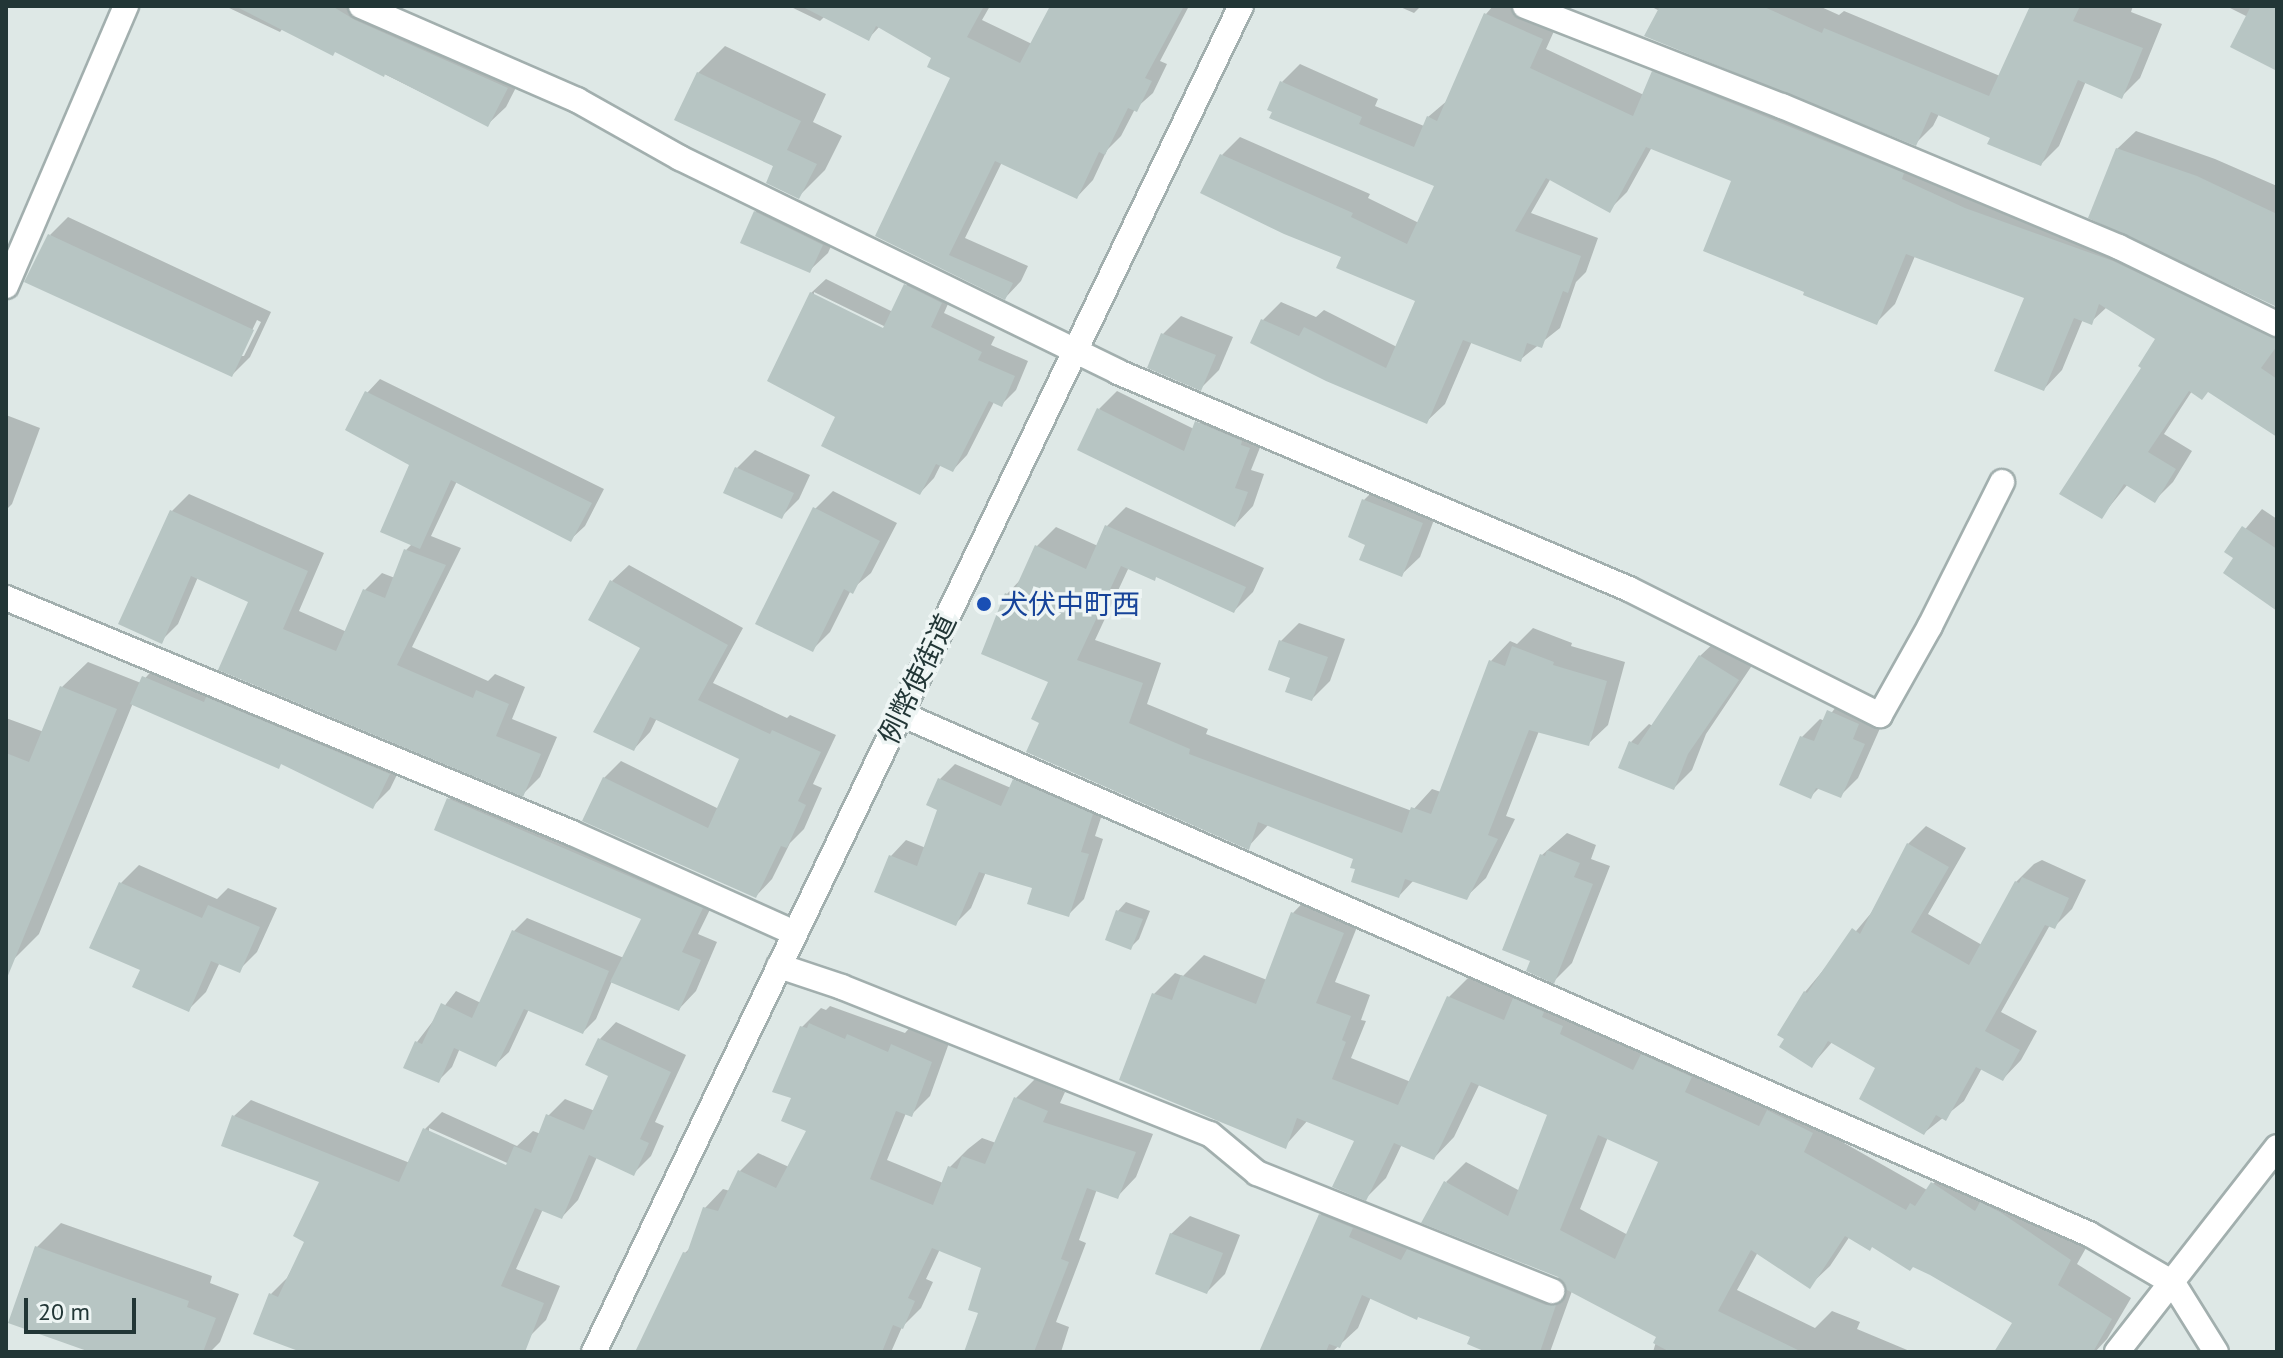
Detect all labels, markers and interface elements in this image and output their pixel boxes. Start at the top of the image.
place label: 犬伏中町西 [1000,587,1140,621]
marker: 犬伏中町西 [975,595,993,613]
street label: 例幣使街道 [871,609,963,749]
scale bar [28,1282,140,1332]
text: 20 m [38,1296,90,1327]

